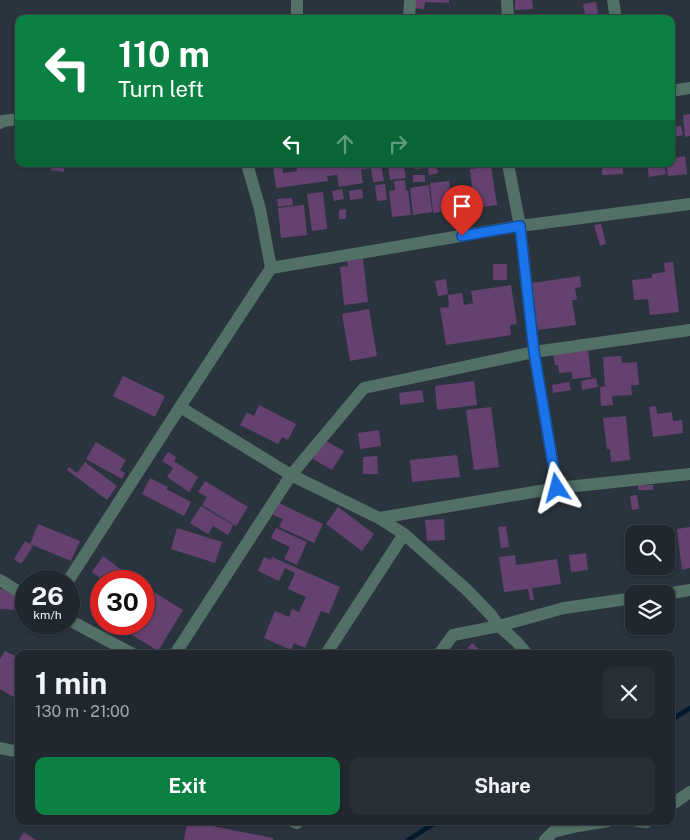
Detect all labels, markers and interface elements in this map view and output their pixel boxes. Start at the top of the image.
text: 110 m [118,34,210,75]
icon: left [35,35,100,100]
text: Turn left [118,76,204,102]
icon: left [278,130,306,158]
icon: ahead [331,130,359,158]
icon: right [384,130,412,158]
pin [441,185,483,236]
icon: arrive [448,192,476,220]
position arrow [530,461,582,513]
map controls [625,525,675,635]
button: search [625,525,675,575]
speed limit sign: 30 [90,570,155,635]
text: 26 [31,581,64,611]
button: layers [625,585,675,635]
text: km/h [33,608,62,622]
text: 1 min [35,665,107,701]
button: close [603,667,655,719]
text: 130 m · 21:00 [35,702,129,721]
button: Exit [35,757,340,815]
button: Share [350,757,655,815]

